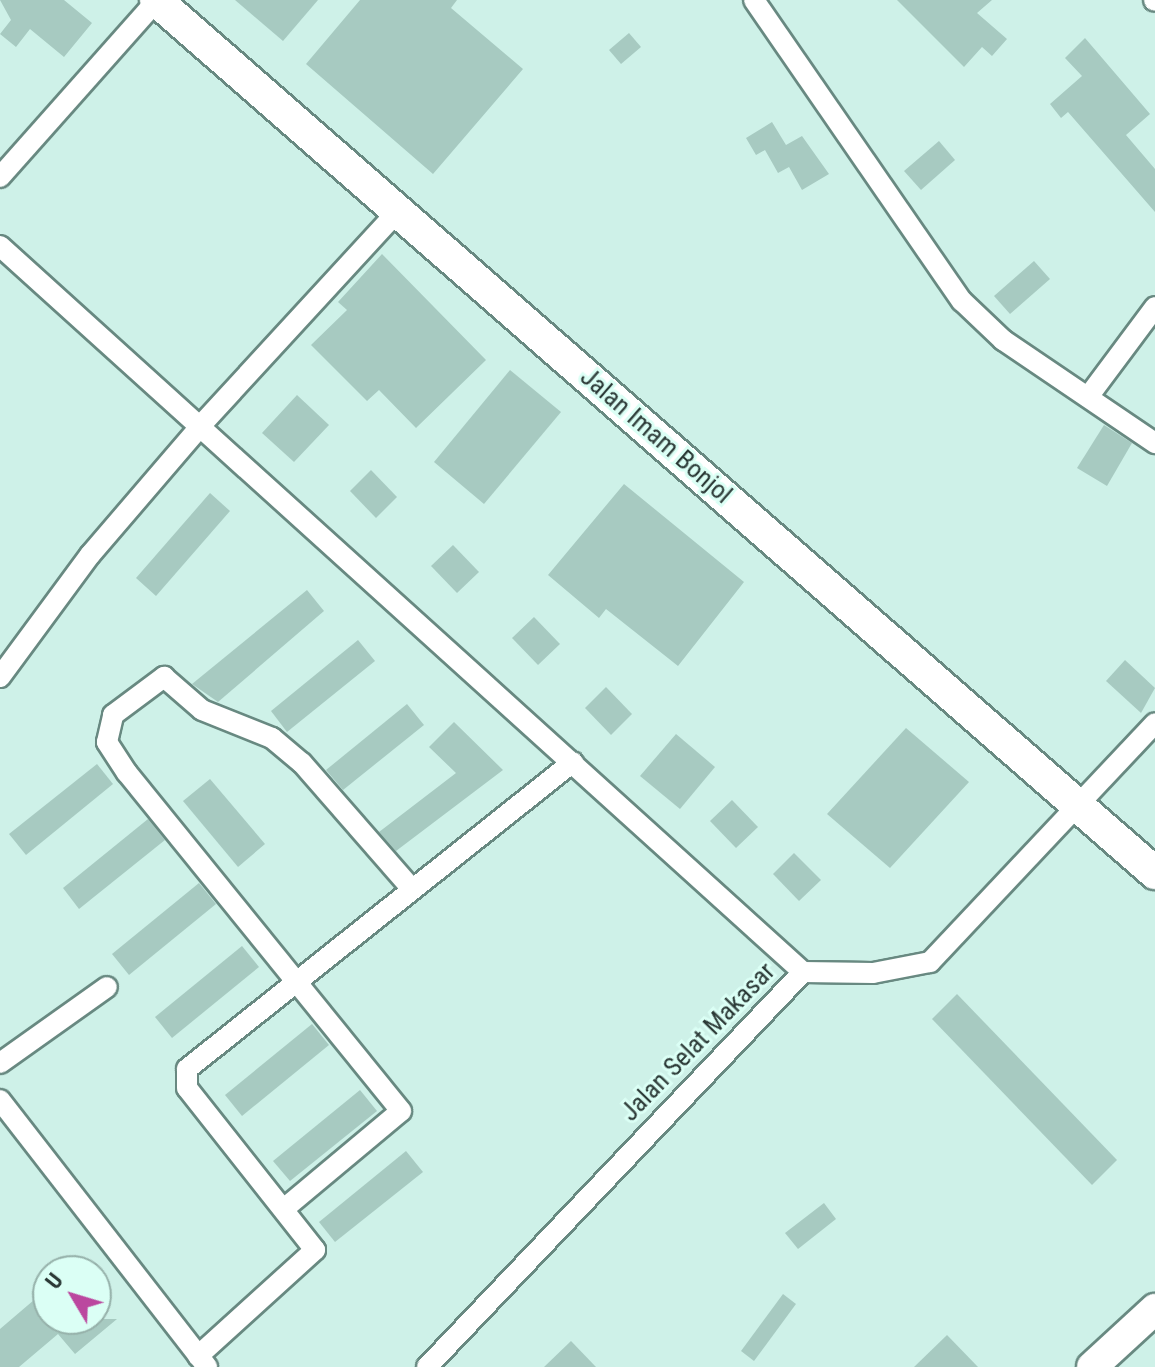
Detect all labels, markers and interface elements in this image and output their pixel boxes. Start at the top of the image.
street label: Jalan Imam Bonjol [574,362,738,510]
street label: Jalan Selat Makasar [614,956,782,1128]
north arrow [32,1255,112,1335]
text: U [41,1269,68,1294]

